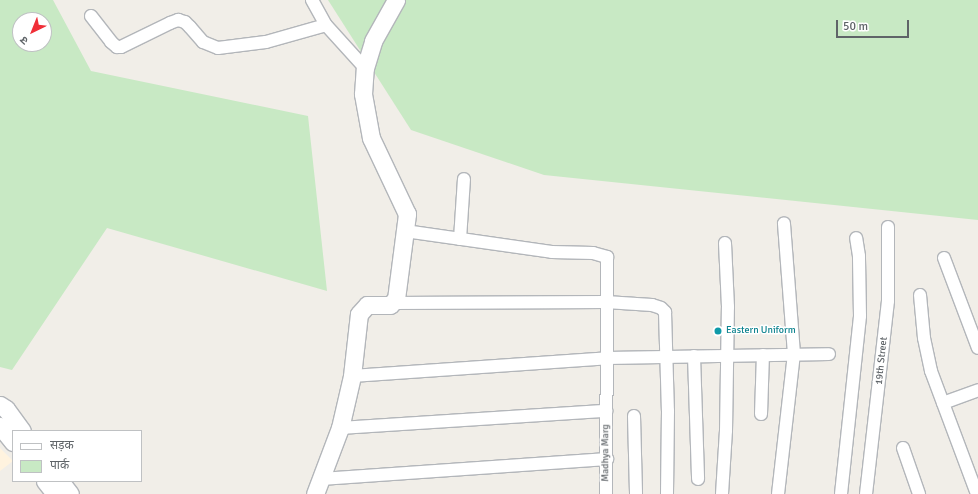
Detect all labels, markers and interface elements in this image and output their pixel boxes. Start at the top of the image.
north arrow [12,12,52,52]
scale bar [838,12,911,38]
text: 50 m [843,19,868,34]
text: उ [17,33,31,47]
place label: Eastern Uniform [726,325,796,337]
marker: Eastern Uniform [713,326,723,336]
street label: 19th Street [874,337,890,385]
street label: Madhya Marg [600,424,612,482]
legend [12,430,142,482]
text: सड़क [50,438,74,453]
text: पार्क [50,458,69,473]

